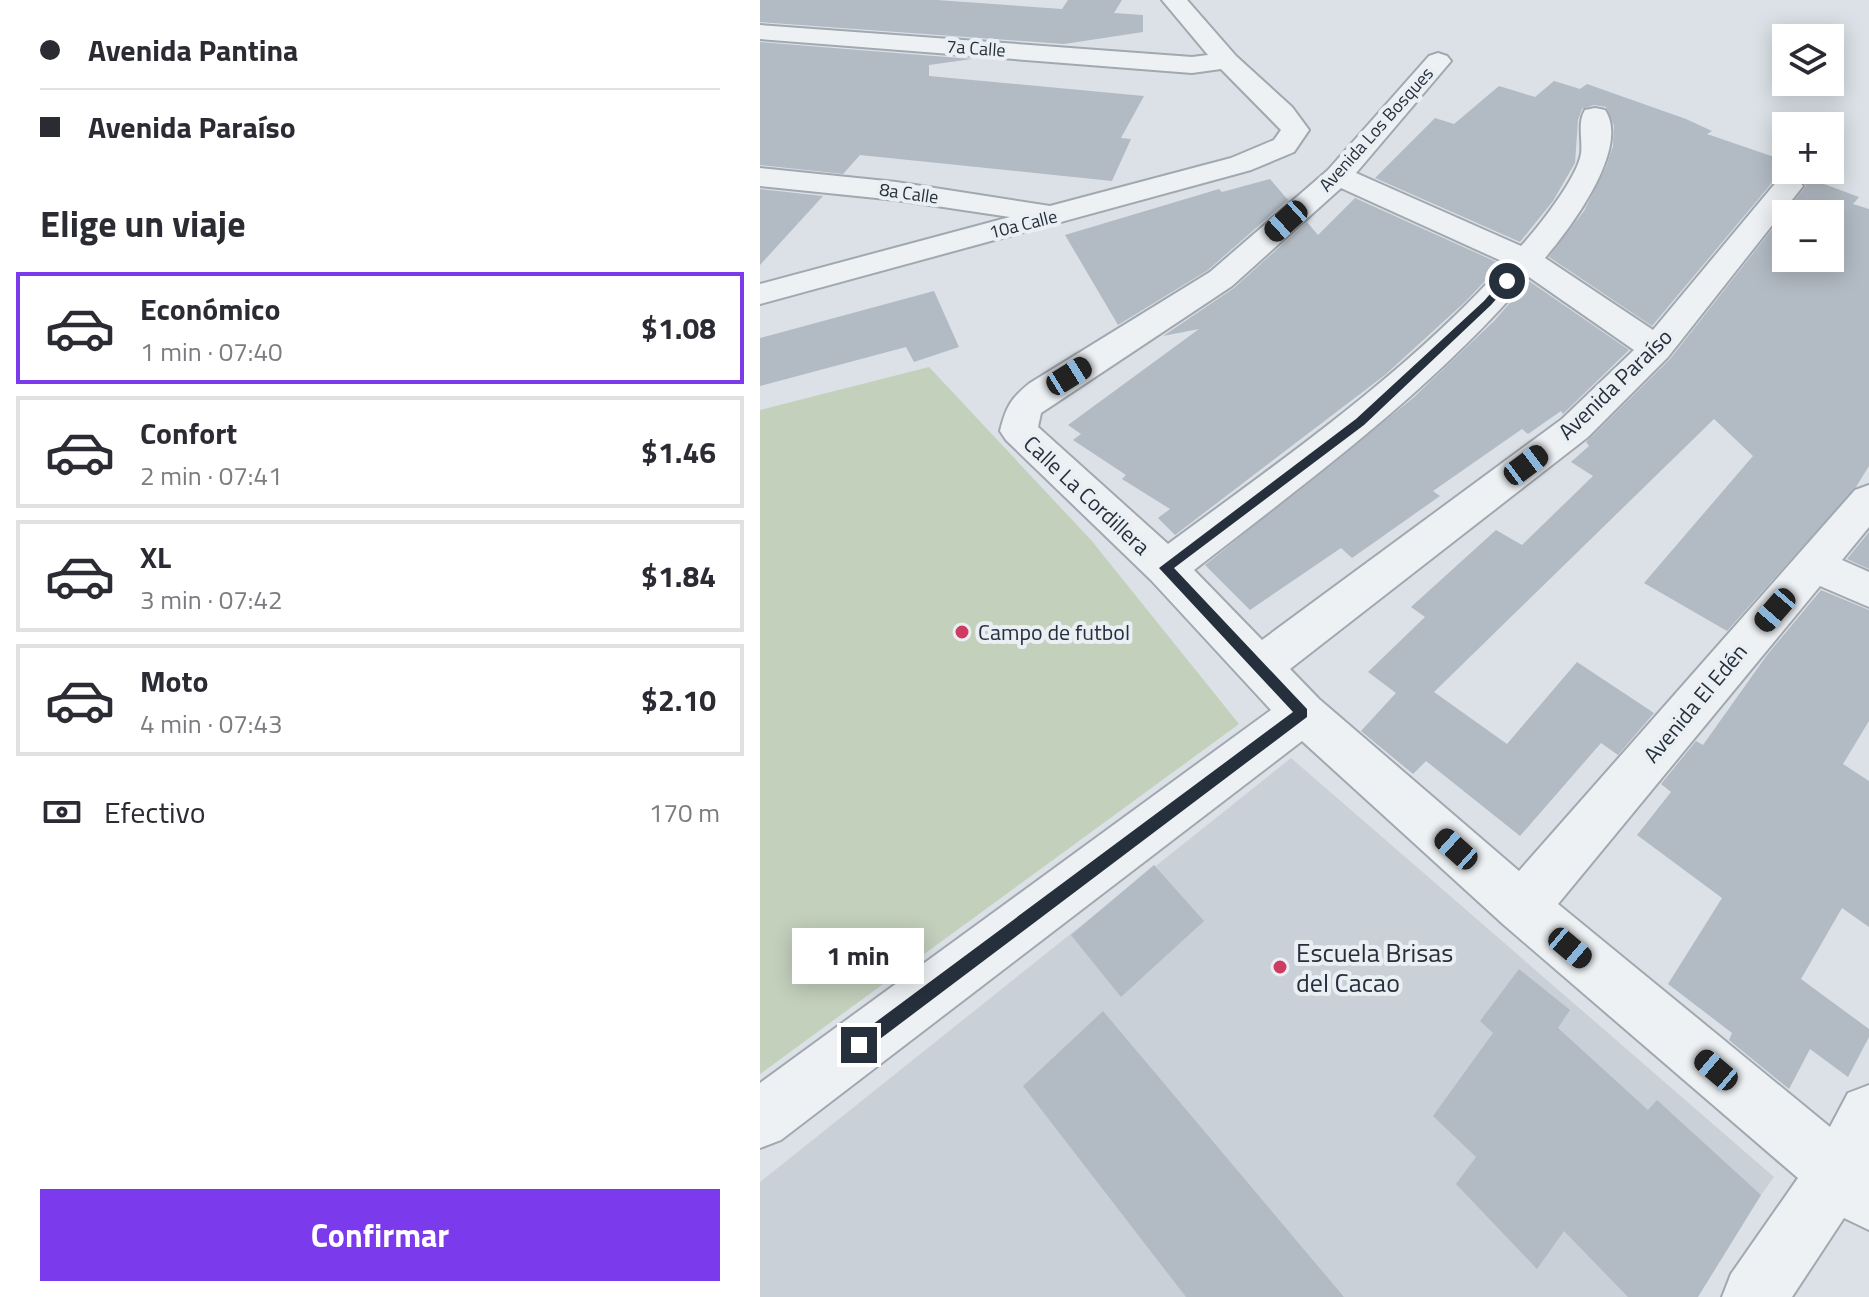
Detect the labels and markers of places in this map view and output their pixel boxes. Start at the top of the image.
place label: Campo de futbol [978,615,1130,649]
marker: Campo de futbol [953,623,971,641]
place label: Escuela Brisas del Cacao [1296,933,1453,1002]
marker: Escuela Brisas del Cacao [1271,958,1289,976]

